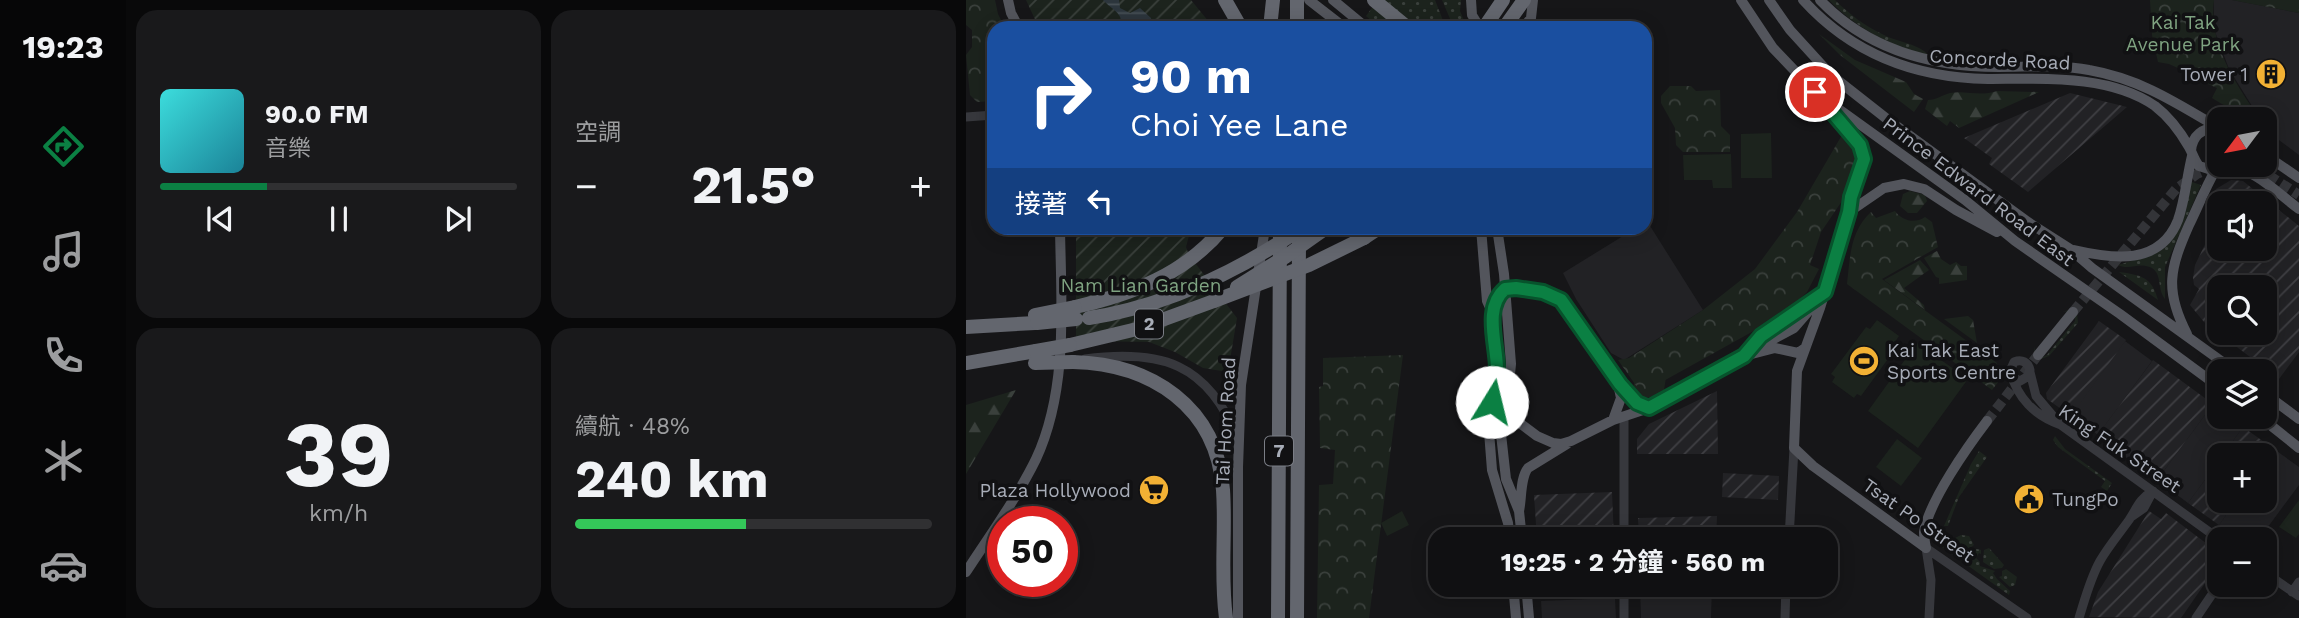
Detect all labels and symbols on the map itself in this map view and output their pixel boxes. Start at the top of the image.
park label: Kai Tak Avenue Park [2126,11,2240,56]
street label: Concorde Road [1929,44,2071,75]
building icon: Tower 1 [2254,57,2288,91]
pin [1785,62,1845,122]
place label: Tower 1 [2180,63,2248,86]
north arrow [2207,107,2277,177]
street label: Prince Edward Road East [1878,112,2079,271]
park label: Nam Lian Garden [1060,274,1222,297]
road number: 2 [1135,310,1163,338]
place label: Kai Tak East Sports Centre [1887,339,2016,384]
sports icon: Kai Tak East Sports Centre [1847,344,1881,378]
street label: Tai Hom Road [1211,357,1240,486]
position arrow [1455,365,1529,439]
street label: King Fuk Street [2054,399,2185,498]
road number: 7 [1265,436,1293,466]
supermarket icon: Plaza Hollywood [1137,473,1171,507]
street label: Tsat Po Street [1858,473,1979,567]
place label: Plaza Hollywood [979,479,1131,502]
public building icon: TungPo [2012,482,2046,516]
place label: TungPo [2052,488,2119,511]
speed limit sign: 50 [987,506,1078,597]

